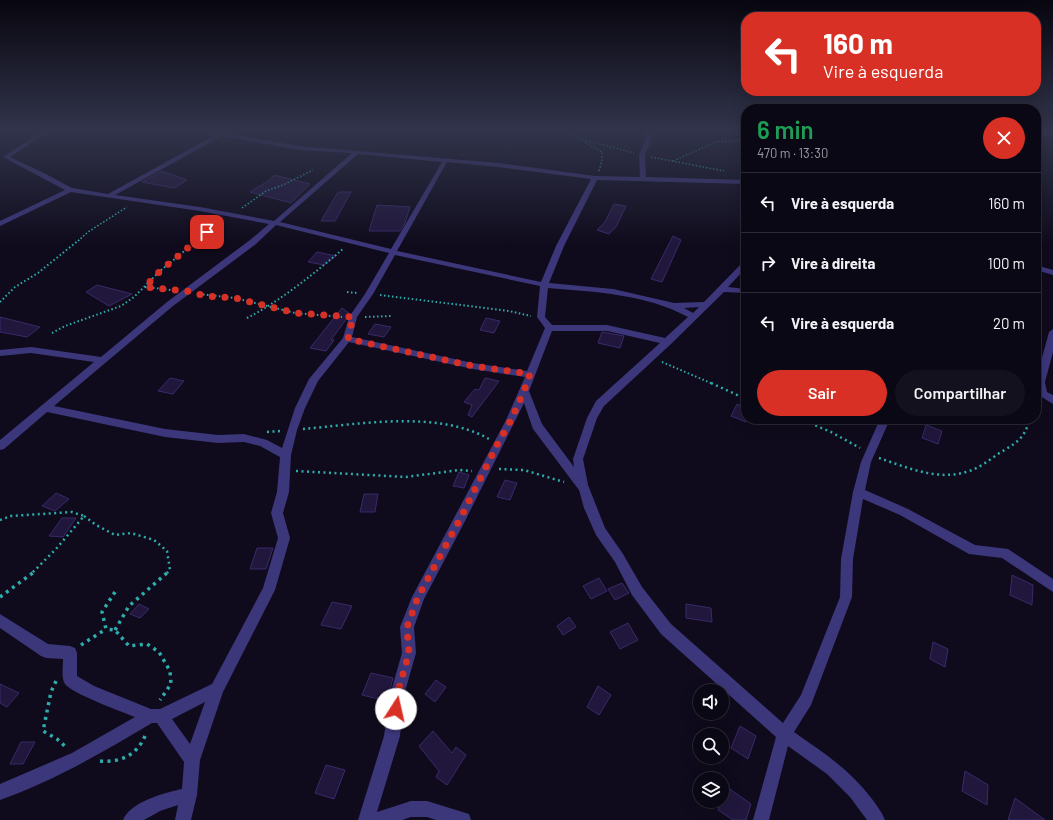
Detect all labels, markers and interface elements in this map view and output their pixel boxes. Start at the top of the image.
text: 160 m [823,26,893,60]
icon: left [757,28,809,80]
text: Vire à esquerda [823,60,943,82]
text: 6 min [757,115,814,144]
button: close [983,117,1025,159]
text: 470 m · 13:30 [757,145,828,161]
icon: left [757,192,779,214]
text: Vire à esquerda [791,194,894,212]
text: 160 m [988,194,1025,212]
pin [190,215,224,249]
icon: arrive [196,221,218,243]
icon: right [757,252,779,274]
text: Vire à direita [791,254,875,272]
text: 100 m [987,254,1025,272]
icon: left [757,312,779,334]
text: Vire à esquerda [791,314,894,332]
text: 20 m [993,314,1025,332]
button: Sair [757,370,887,416]
button: Compartilhar [895,370,1025,416]
map controls [693,684,729,808]
button: sound [693,684,729,720]
position arrow [375,688,417,730]
button: search [693,728,729,764]
button: layers [693,772,729,808]

